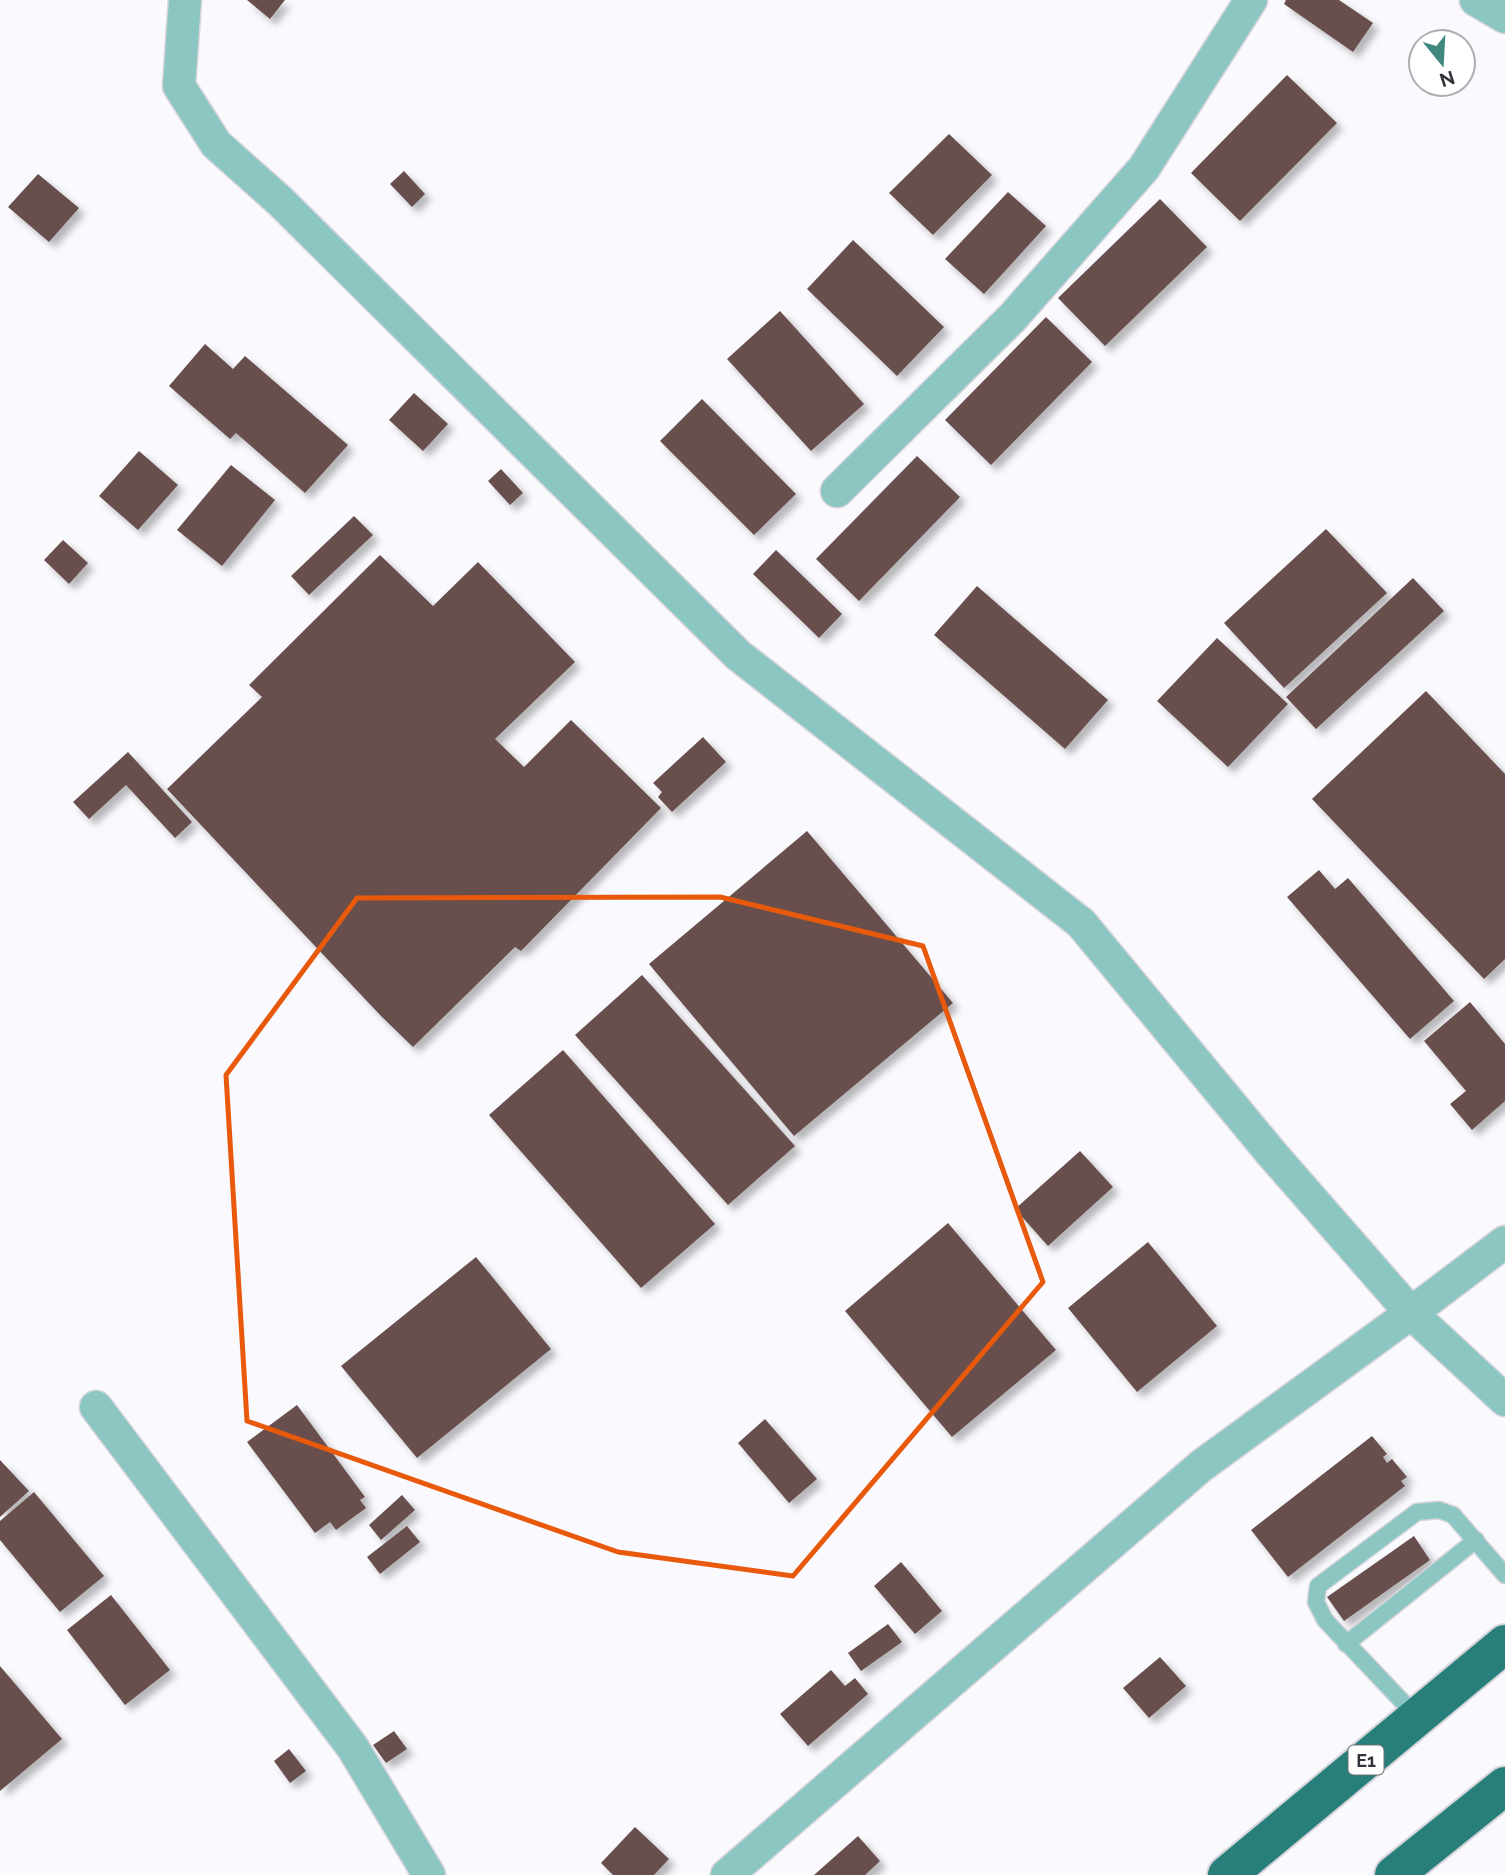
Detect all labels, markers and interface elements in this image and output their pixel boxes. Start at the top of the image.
north arrow [1407,28,1477,98]
text: N [1437,66,1458,92]
road number: E1 [1348,1745,1384,1774]

